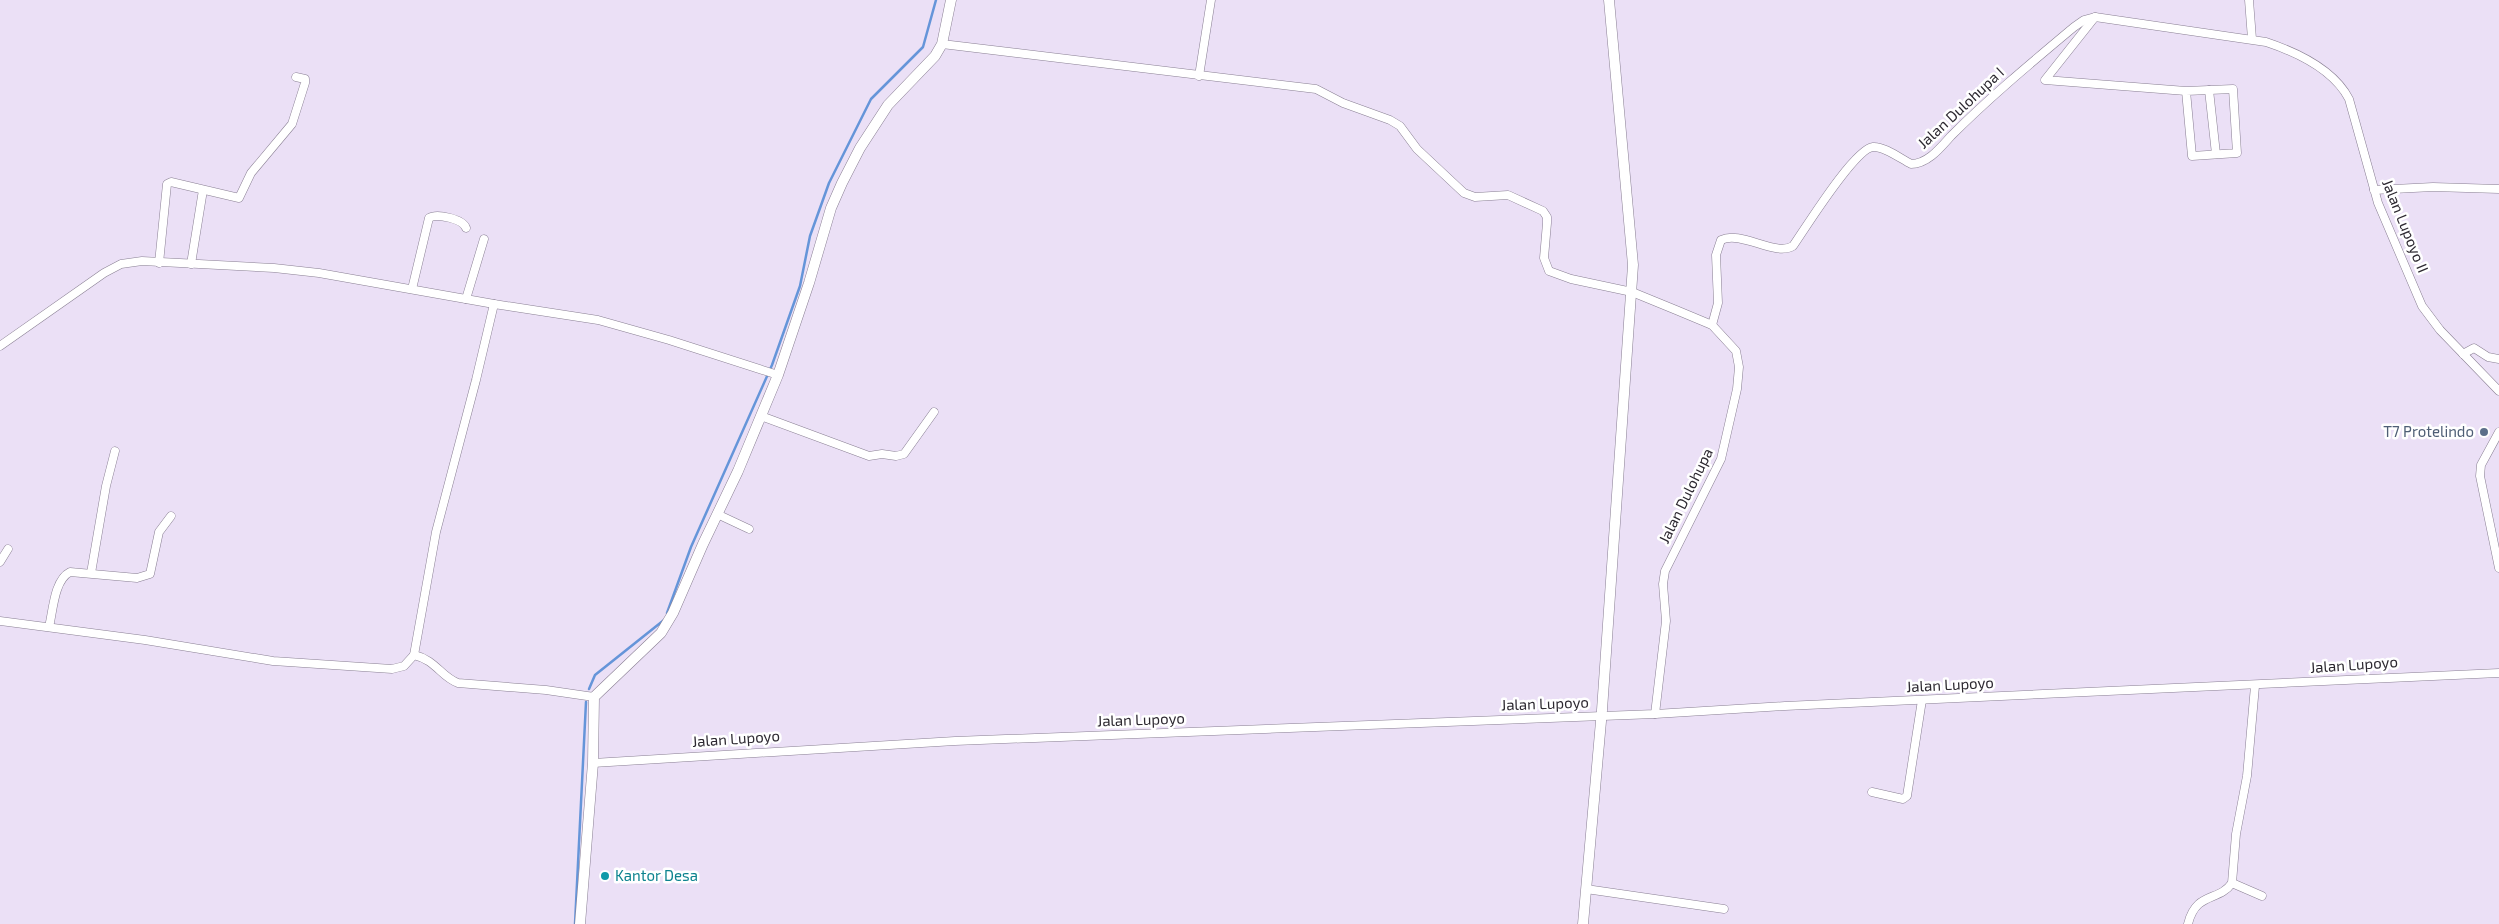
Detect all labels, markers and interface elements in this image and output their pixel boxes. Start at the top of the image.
street label: Jalan Dulohupa I [1914,63,2007,152]
street label: Jalan Lupoyo II [2379,176,2433,275]
place label: T7 Protelindo [2383,422,2474,440]
marker: T7 Protelindo [2478,426,2490,438]
street label: Jalan Dulohupa [1654,445,1716,546]
street label: Jalan Lupoyo [2309,652,2398,676]
street label: Jalan Lupoyo [1906,673,1994,695]
street label: Jalan Lupoyo [1501,692,1589,714]
street label: Jalan Lupoyo [1097,708,1185,730]
street label: Jalan Lupoyo [691,726,780,750]
place label: Kantor Desa [615,866,698,884]
marker: Kantor Desa [599,870,611,882]

